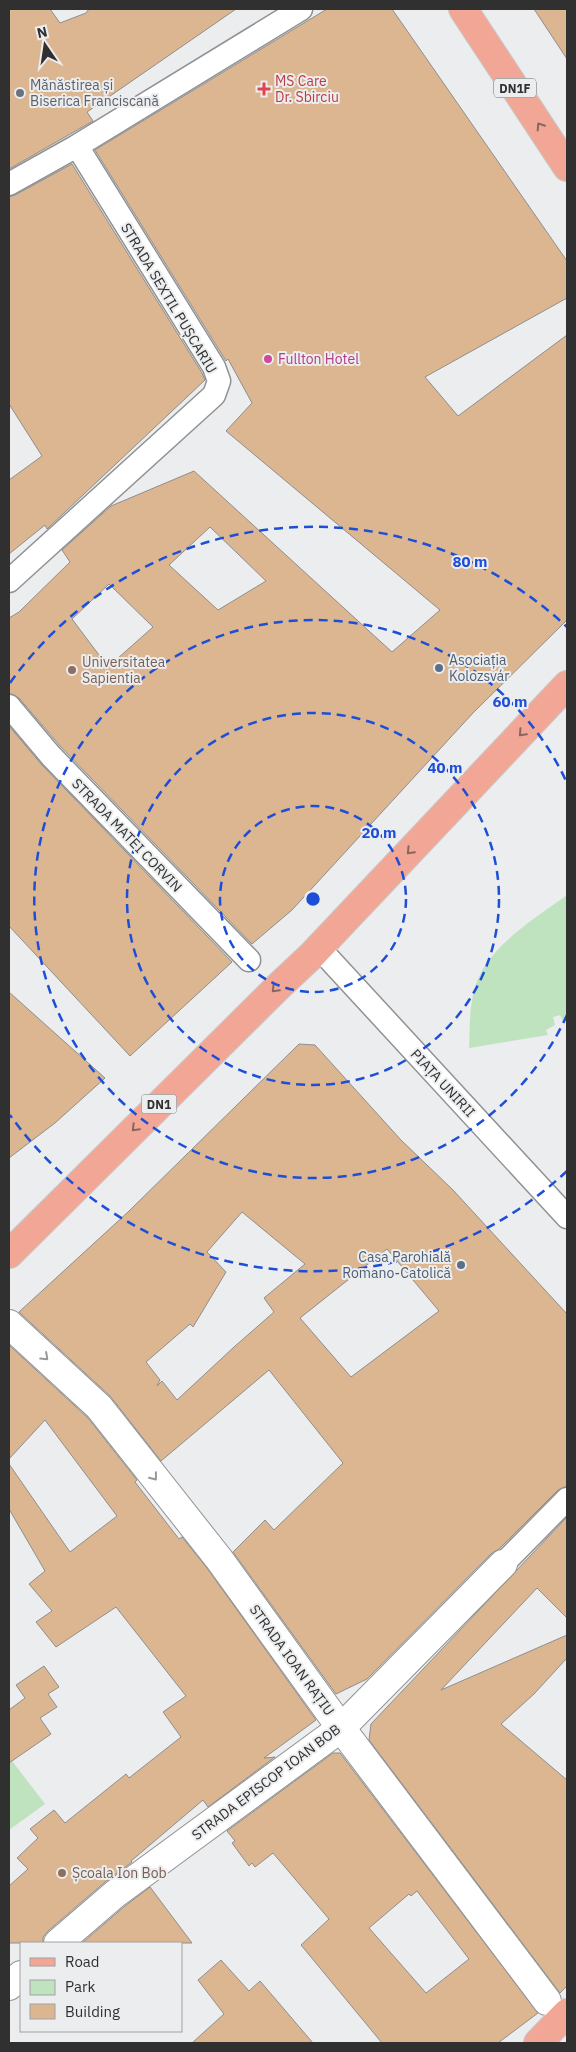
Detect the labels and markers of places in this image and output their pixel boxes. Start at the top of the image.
place label: MS Care Dr. Sbirciu [275,72,339,106]
place label: Mănăstirea și Biserica Franciscană [30,76,159,110]
marker: MS Care Dr. Sbirciu [257,82,271,96]
marker: Mănăstirea și Biserica Franciscană [14,87,26,99]
place label: Fullton Hotel [278,350,359,368]
marker: Fullton Hotel [262,353,274,365]
place label: Asociația Kolozsvár [449,651,509,685]
place label: Universitatea Sapientia [82,653,166,687]
marker: Asociația Kolozsvár [433,662,445,674]
marker: Universitatea Sapientia [66,664,78,676]
centre of rings [304,890,322,908]
place label: Casa Parohială Romano-Catolică [342,1248,452,1282]
marker: Casa Parohială Romano-Catolică [455,1259,467,1271]
place label: Școala Ion Bob [72,1864,167,1882]
marker: Școala Ion Bob [56,1867,68,1879]

